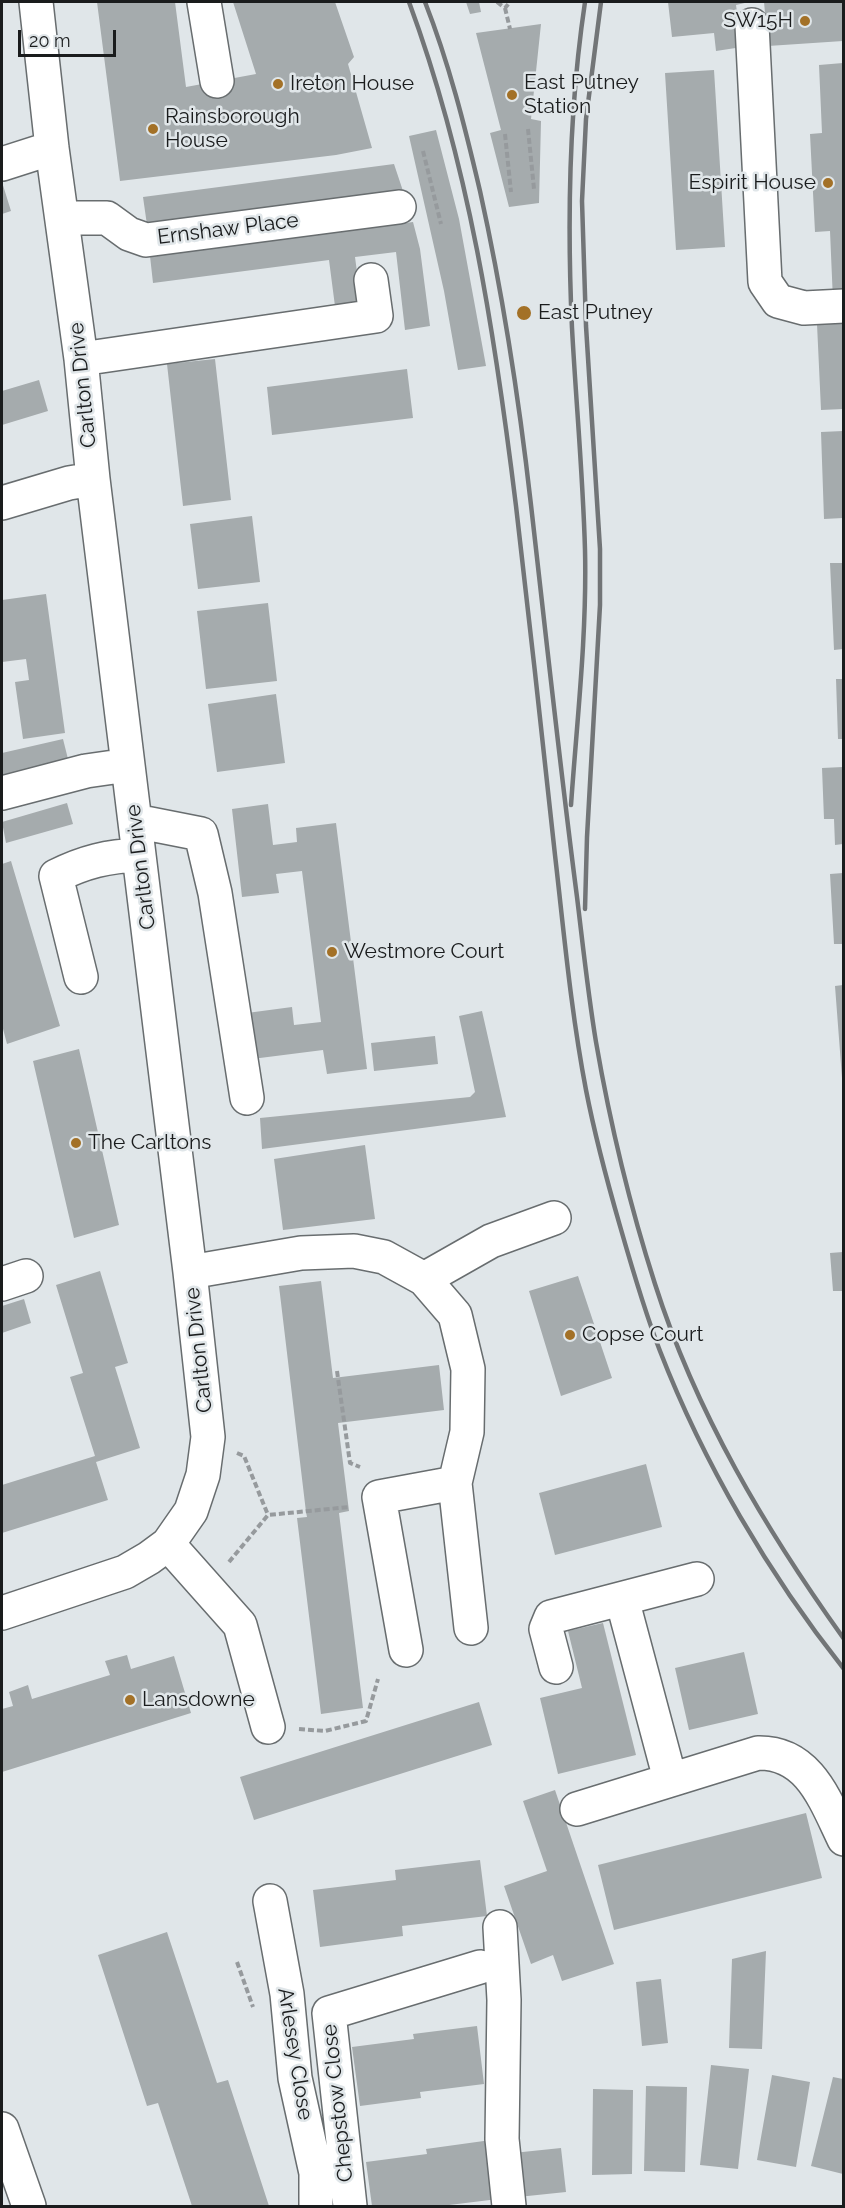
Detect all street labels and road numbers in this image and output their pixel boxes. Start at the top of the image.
street label: Ernshaw Place [156,208,300,250]
street label: Carlton Drive [64,321,102,449]
street label: Carlton Drive [121,803,161,931]
street label: Carlton Drive [180,1286,218,1414]
street label: Arlesey Close [272,1986,318,2122]
street label: Chepstow Close [317,2023,359,2183]

